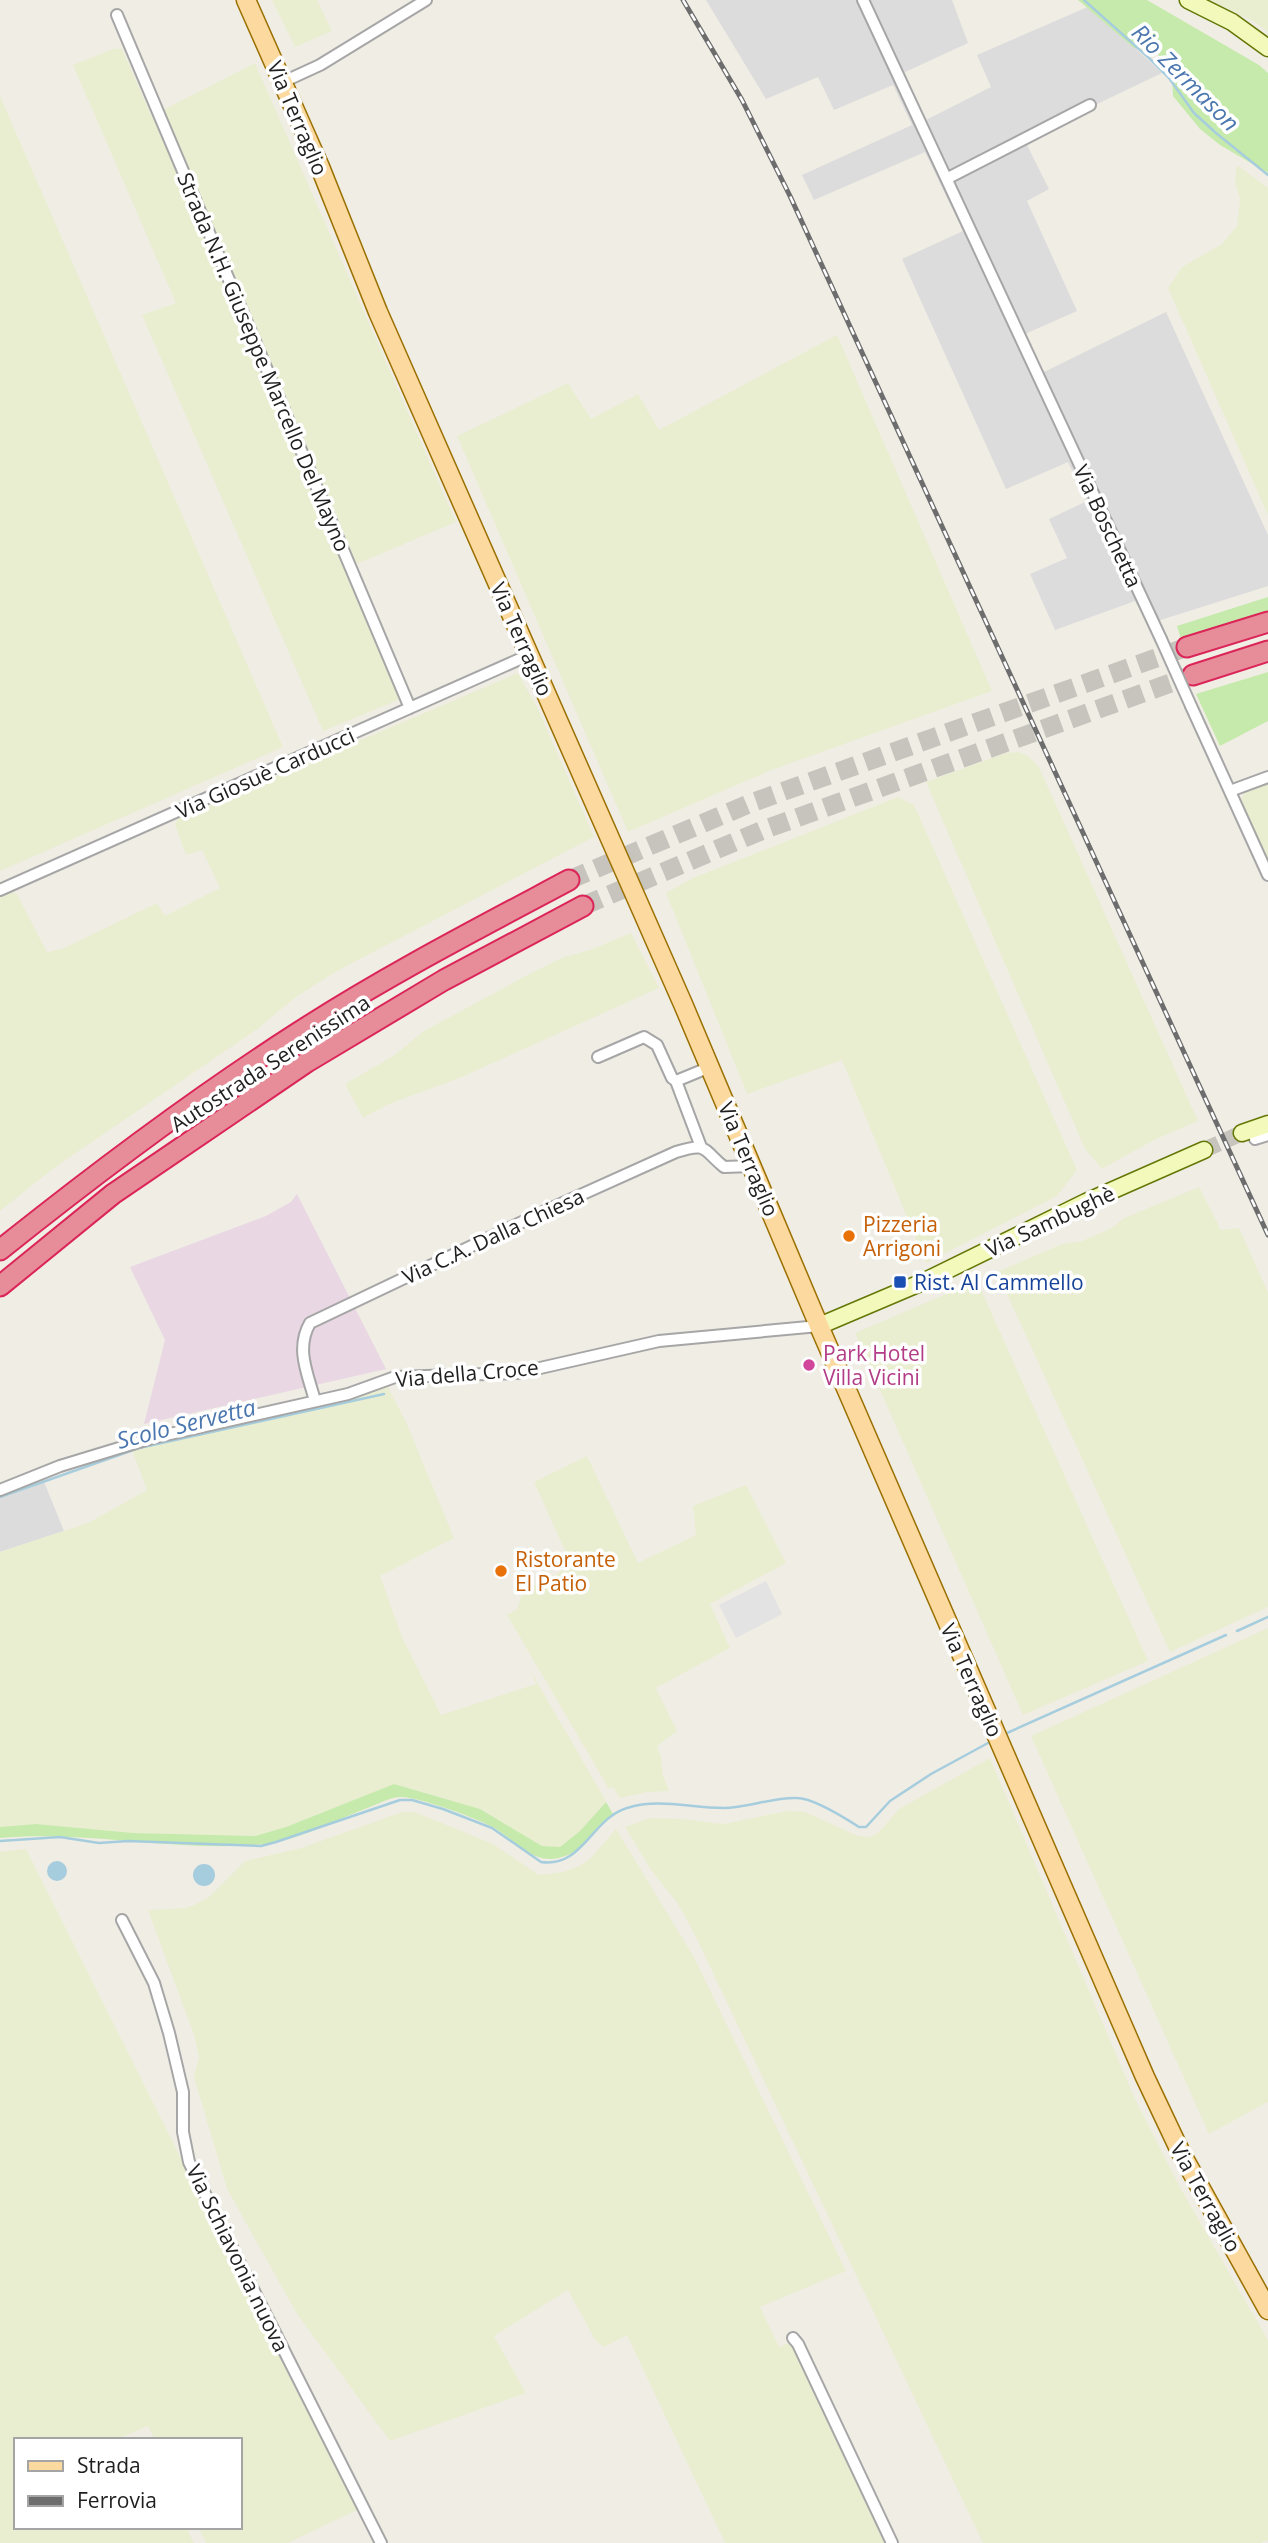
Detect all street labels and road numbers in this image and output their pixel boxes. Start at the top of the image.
street label: Via Terraglio [261,56,335,180]
street label: Strada N.H. Giuseppe Marcello Del Mayno [171,168,357,556]
street label: Via Boschetta [1067,460,1149,592]
street label: Via Terraglio [484,578,560,700]
street label: Via Giosuè Carducci [171,721,359,825]
street label: Autostrada Serenissima [165,988,375,1138]
street label: Via Terraglio [712,1097,786,1221]
street label: Via Sambughè [981,1179,1119,1263]
street label: Via C.A. Dalla Chiesa [398,1182,588,1290]
street label: Via della Croce [394,1353,540,1393]
street label: Via Terraglio [934,1619,1010,1741]
street label: Via Terraglio [1164,2137,1248,2257]
street label: Via Schiavonia nuova [180,2160,296,2356]

